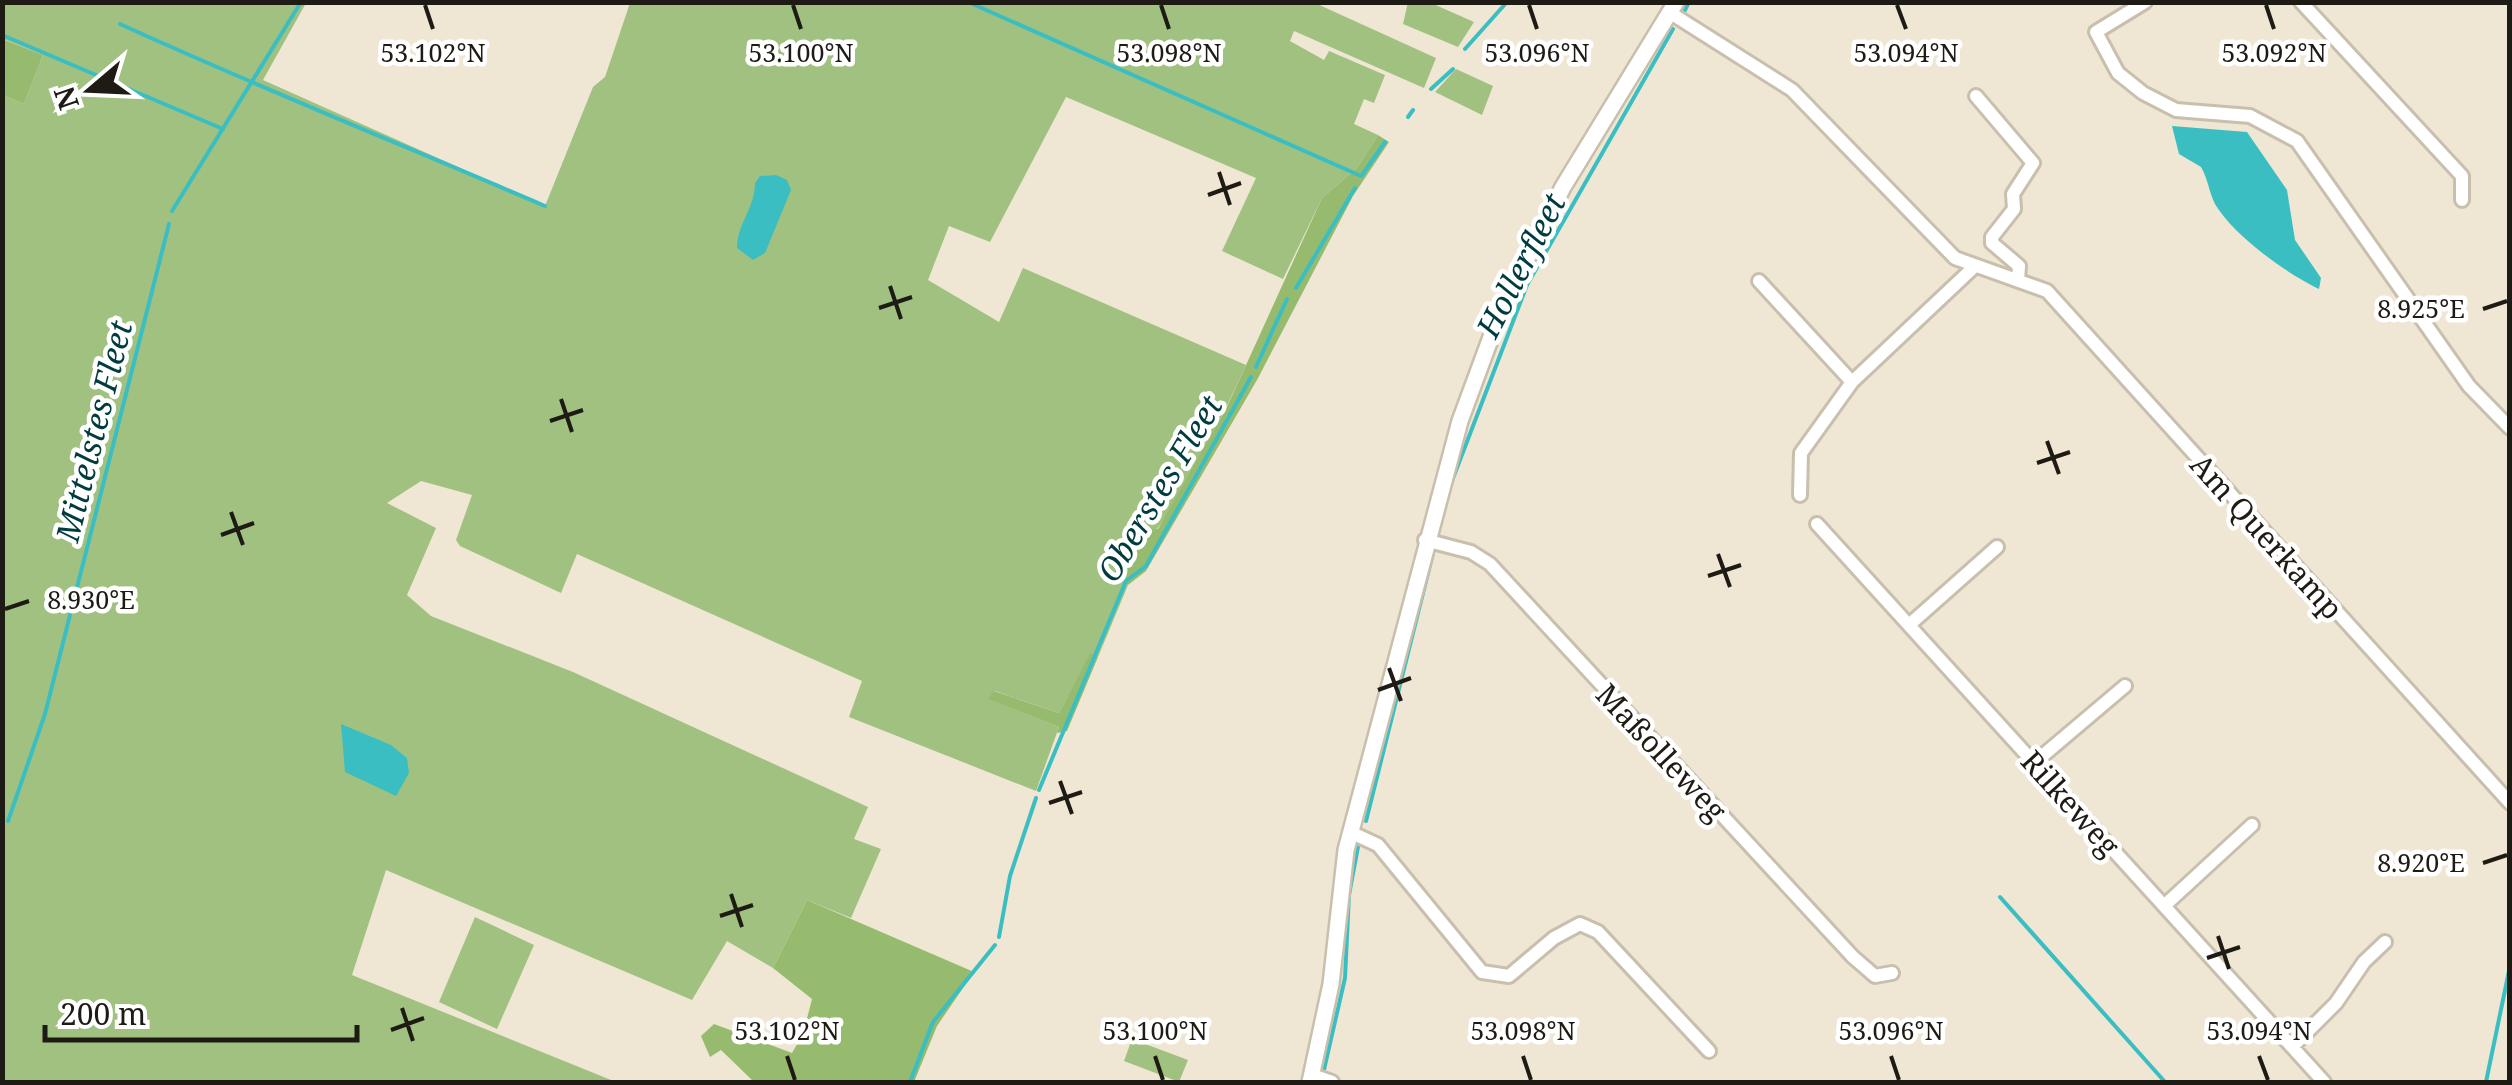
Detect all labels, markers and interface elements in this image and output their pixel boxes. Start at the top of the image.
text: 53.102°N [380,35,486,69]
text: 53.100°N [748,35,854,69]
text: 53.098°N [1116,35,1222,69]
text: 53.096°N [1484,35,1590,69]
text: 53.094°N [1853,35,1959,69]
text: 53.092°N [2221,35,2327,69]
north arrow [40,40,140,140]
text: N [44,82,87,115]
water label: Hollerfleet [1465,185,1575,345]
text: 8.925°E [2377,291,2465,325]
water label: Mittelstes Fleet [45,316,141,547]
water label: Oberstes Fleet [1086,387,1232,589]
street label: Am Querkamp [2182,444,2352,628]
text: 8.930°E [47,582,135,616]
street label: Maßolleweg [1588,674,1736,830]
street label: Rilkeweg [2012,741,2130,865]
text: 8.920°E [2377,845,2465,879]
scale bar [45,980,358,1042]
text: 200 m [60,993,146,1034]
text: 53.102°N [734,1013,840,1047]
text: 53.100°N [1102,1013,1208,1047]
text: 53.098°N [1470,1013,1576,1047]
text: 53.096°N [1838,1013,1944,1047]
text: 53.094°N [2206,1013,2312,1047]

